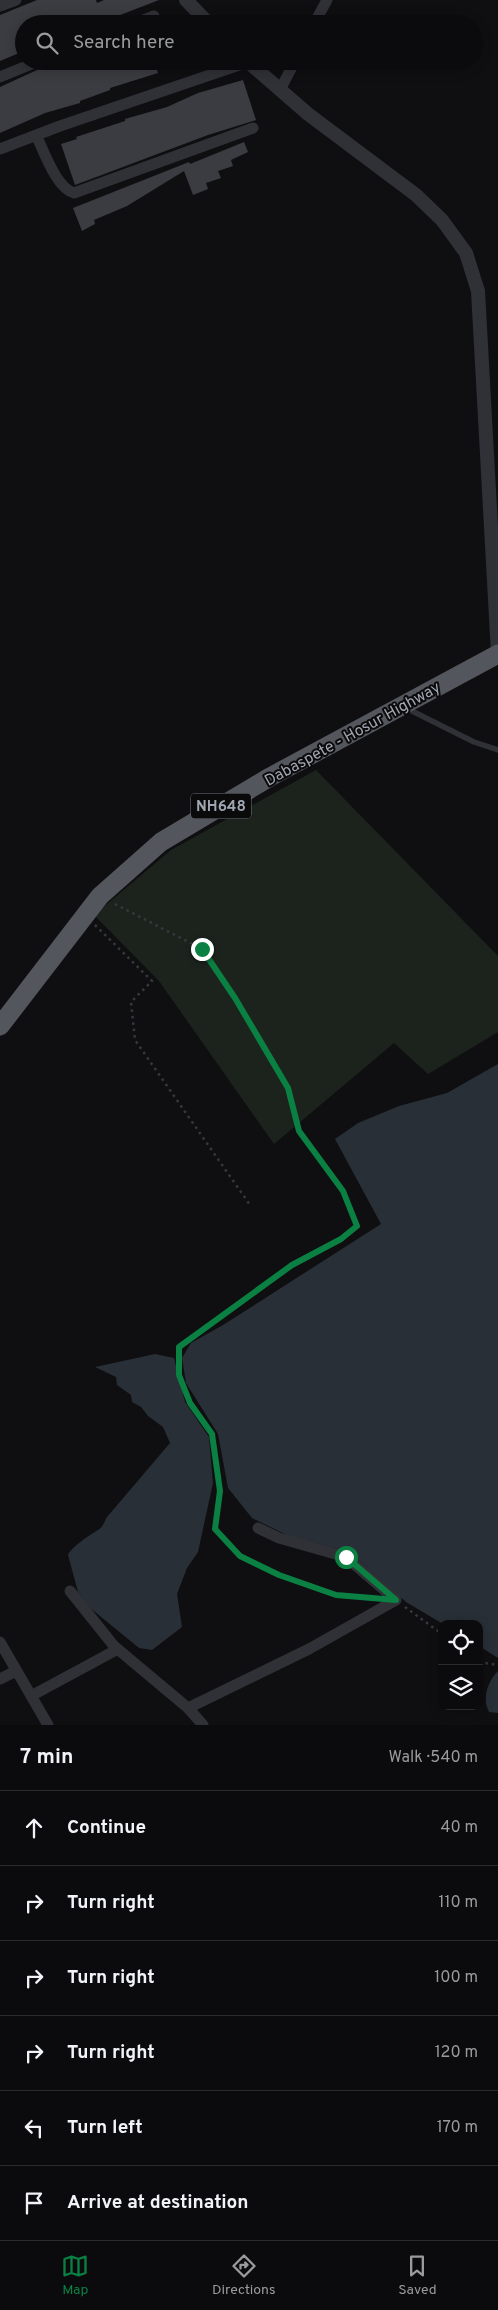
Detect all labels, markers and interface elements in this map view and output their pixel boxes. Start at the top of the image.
search box [15,15,483,70]
icon: search [33,29,61,57]
text: Search here [73,31,175,55]
street label: Dabaspete - Hosur Highway [262,678,444,791]
road number: NH648 [191,794,251,818]
route end [191,938,214,961]
route start [335,1546,358,1569]
map controls [438,1620,483,1710]
button: locate [438,1620,483,1665]
button: layers [438,1665,483,1710]
text: 7 min [20,1744,73,1771]
text: Walk · 540 m [389,1748,478,1768]
icon: ahead [20,1814,48,1842]
text: Continue [67,1816,146,1840]
text: 40 m [440,1818,478,1838]
icon: right [20,1889,48,1917]
text: Turn right [67,1891,155,1915]
text: 110 m [438,1893,478,1913]
icon: right [20,1964,48,1992]
text: Turn right [67,1966,155,1990]
text: 100 m [434,1968,478,1988]
icon: right [20,2039,48,2067]
text: Turn right [67,2041,155,2065]
text: 120 m [435,2043,478,2063]
icon: left [20,2114,48,2142]
text: Turn left [67,2116,143,2140]
text: 170 m [437,2118,478,2138]
icon: arrive [20,2189,48,2217]
text: Arrive at destination [67,2191,248,2215]
tab: Map [61,2252,89,2299]
tab: Directions [212,2252,276,2299]
tab: Saved [398,2252,437,2299]

